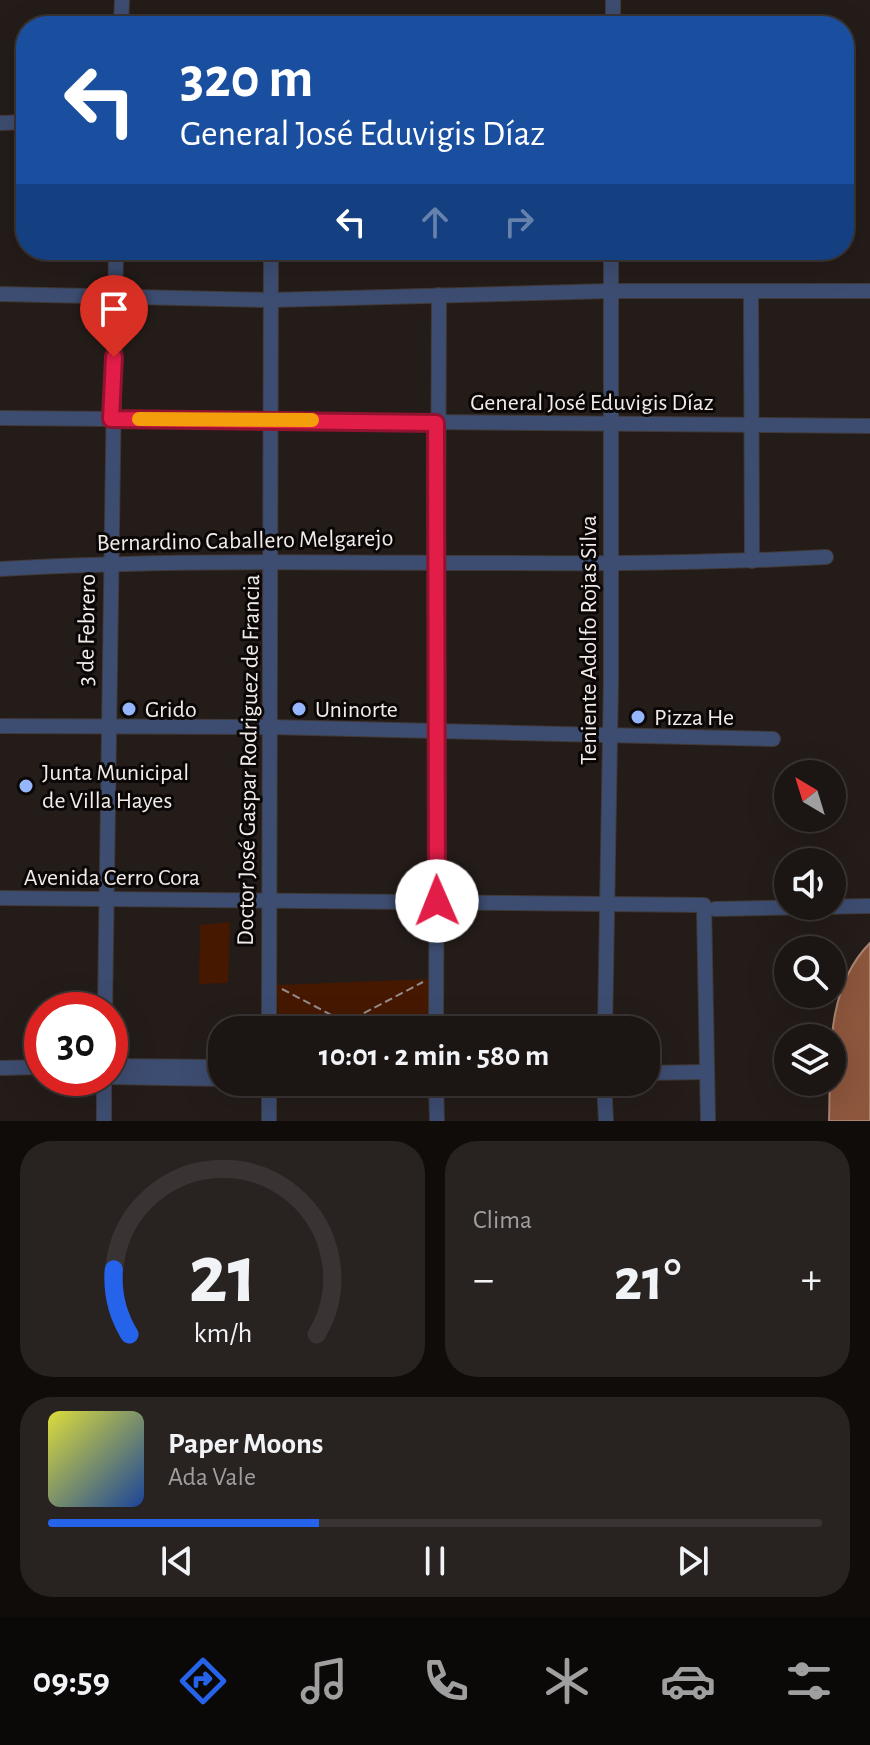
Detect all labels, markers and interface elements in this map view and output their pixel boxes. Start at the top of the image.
icon: left [48,48,152,152]
text: 320 m [180,51,313,107]
text: General José Eduvigis Díaz [180,116,545,152]
icon: left [329,200,373,244]
icon: ahead [413,200,457,244]
icon: right [497,200,541,244]
pin [80,275,148,357]
icon: arrive [92,287,136,331]
street label: General José Eduvigis Díaz [470,391,714,415]
street label: Teniente Adolfo Rojas Silva [577,515,601,765]
street label: Bernardino Caballero Melgarejo [96,526,394,556]
street label: 3 de Febrero [74,574,100,686]
street label: Doctor José Gaspar Rodriguez de Francia [234,574,264,946]
place label: Grido [145,698,197,722]
place label: Uninorte [315,698,398,722]
marker: Grido [120,700,138,718]
marker: Uninorte [290,700,308,718]
place label: Pizza He [654,706,734,730]
marker: Pizza He [629,708,647,726]
north arrow [774,760,846,832]
map controls [774,760,846,1096]
place label: Junta Municipal de Villa Hayes [42,761,189,813]
marker: Junta Municipal de Villa Hayes [17,777,35,795]
button: sound [774,848,846,920]
position arrow [395,859,479,943]
street label: Avenida Cerro Cora [24,866,200,890]
button: search [774,936,846,1008]
speed limit sign: 30 [24,992,128,1096]
button: layers [774,1024,846,1096]
text: 10:01 · 2 min · 580 m [319,1041,549,1071]
text: Clima [473,1207,532,1233]
text: 21 [188,1234,257,1318]
text: 21° [614,1251,681,1311]
text: − [473,1258,494,1302]
text: + [801,1258,822,1302]
text: km/h [193,1319,252,1348]
text: Paper Moons [168,1429,323,1459]
text: Ada Vale [168,1464,256,1490]
icon: previous [155,1539,199,1583]
icon: pause [413,1539,457,1583]
icon: next [671,1539,715,1583]
icon: directions [175,1653,231,1709]
icon: music [296,1653,352,1709]
icon: phone [418,1653,474,1709]
icon: climate [539,1653,595,1709]
icon: car [660,1653,716,1709]
icon: filters [781,1653,837,1709]
text: 09:59 [33,1663,110,1699]

